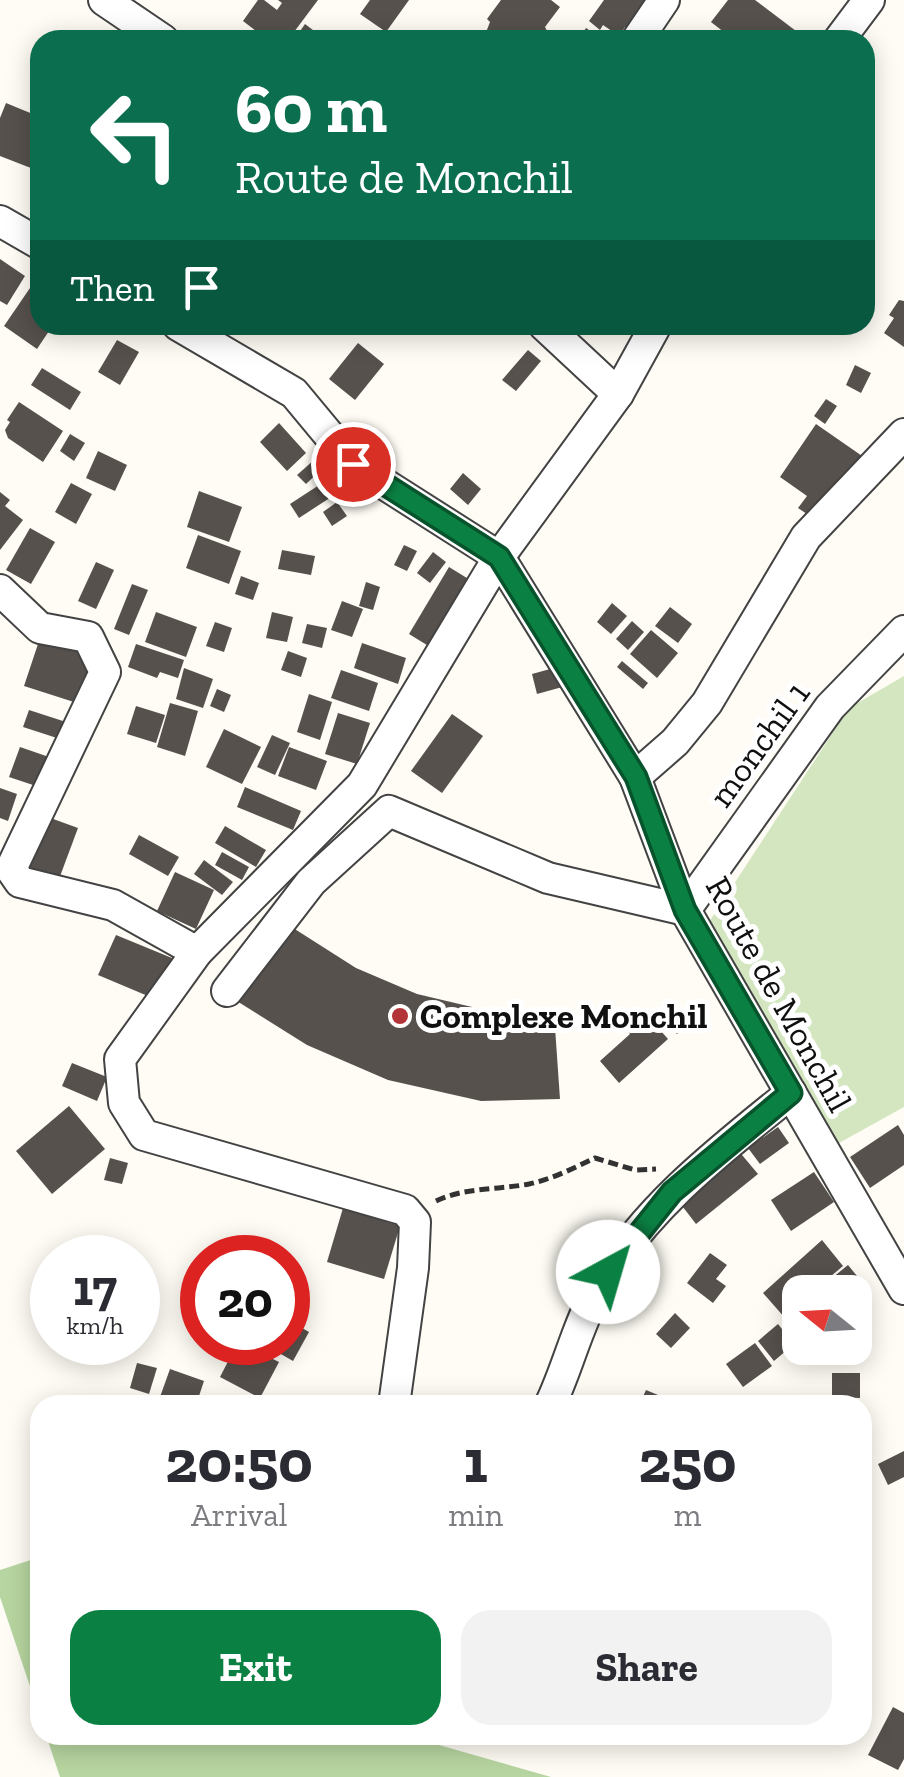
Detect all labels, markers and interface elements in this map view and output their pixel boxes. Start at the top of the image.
text: 60 m [235,66,387,150]
icon: left [70,70,200,200]
text: Route de Monchil [235,151,573,205]
icon: arrive [174,260,229,315]
text: Then [70,265,154,311]
pin [311,422,396,507]
icon: arrive [326,437,381,492]
street label: monchil 1 [700,673,818,815]
street label: Route de Monchil [697,869,861,1119]
place label: Complexe Monchil [420,995,708,1037]
marker: Complexe Monchil [389,1005,411,1027]
position arrow [556,1220,660,1324]
speed limit sign: 20 [180,1235,310,1365]
text: 17 [73,1258,117,1318]
north arrow [782,1275,872,1365]
map controls [782,1275,872,1365]
text: km/h [66,1310,124,1340]
text: 20:50 [165,1425,313,1497]
text: 1 [464,1425,488,1497]
text: 250 [639,1425,737,1497]
text: Arrival [191,1496,287,1534]
text: min [448,1496,503,1534]
text: m [674,1496,701,1534]
button: Exit [70,1610,441,1725]
button: Share [461,1610,832,1725]

